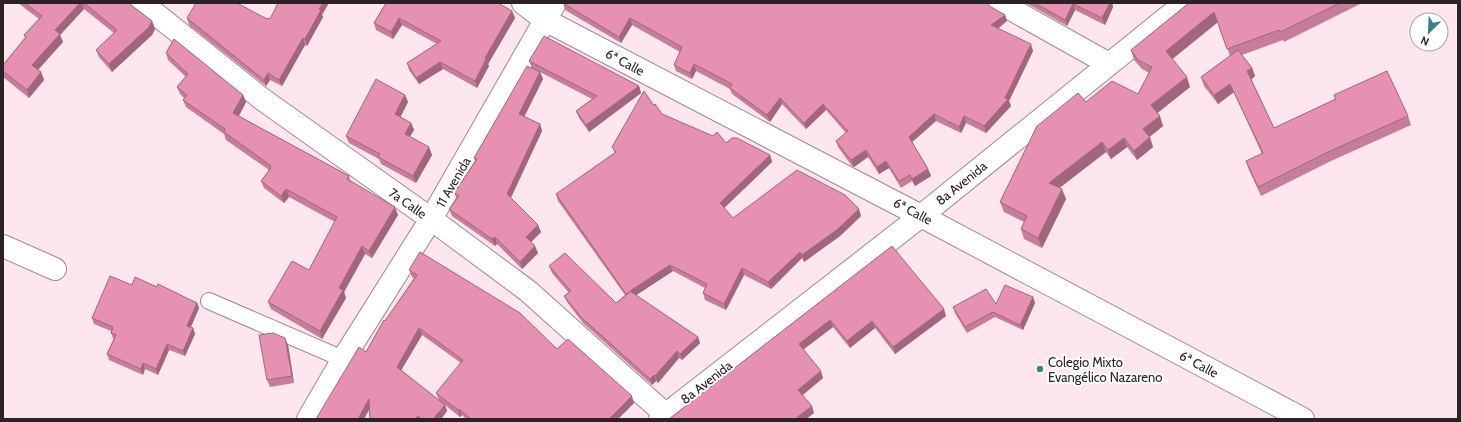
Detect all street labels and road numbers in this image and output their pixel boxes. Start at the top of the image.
street label: 6ª Calle [603,45,648,79]
street label: 11 Avenida [432,153,474,210]
street label: 8a Avenida [932,157,990,208]
street label: 7a Calle [386,184,430,222]
street label: 6ª Calle [891,194,936,228]
street label: 6ª Calle [1177,347,1222,381]
street label: 8a Avenida [677,356,736,407]

